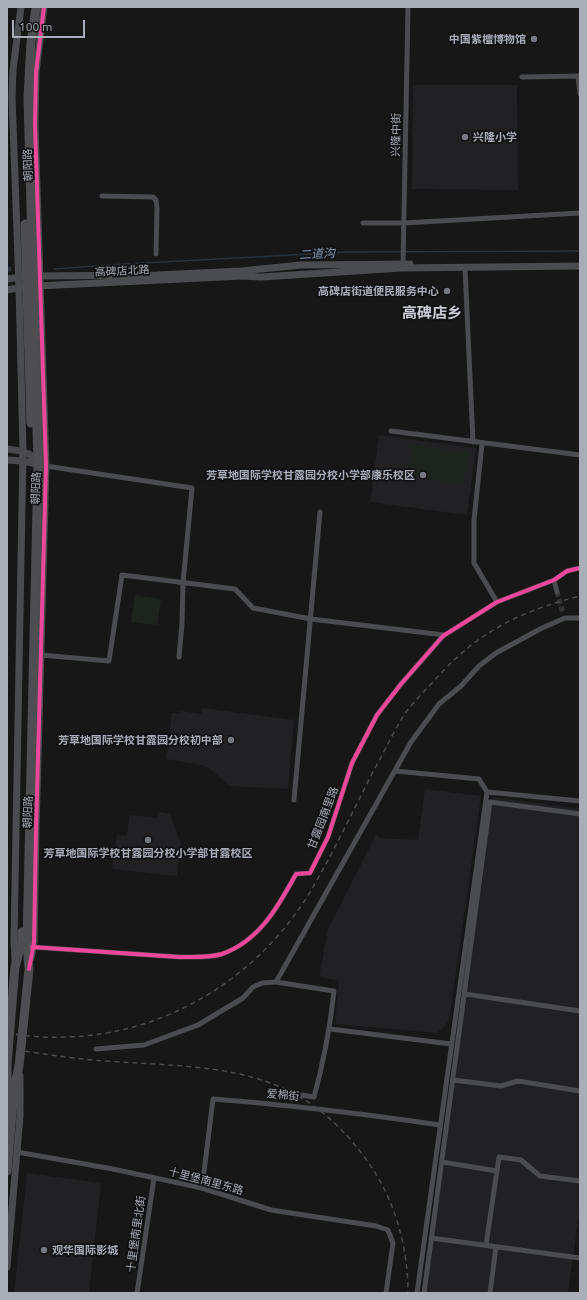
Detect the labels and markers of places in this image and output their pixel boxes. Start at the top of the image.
place label: 中国紫檀博物馆 [449,32,526,46]
marker: 中国紫檀博物馆 [529,34,539,44]
place label: 兴隆小学 [473,130,517,144]
marker: 兴隆小学 [460,132,470,142]
place label: 高碑店街道便民服务中心 [318,284,439,298]
marker: 高碑店街道便民服务中心 [442,286,452,296]
place label: 芳草地国际学校甘露园分校小学部康乐校区 [206,468,415,482]
marker: 芳草地国际学校甘露园分校小学部康乐校区 [418,470,428,480]
place label: 芳草地国际学校甘露园分校初中部 [58,733,223,747]
marker: 芳草地国际学校甘露园分校初中部 [226,735,236,745]
marker: 芳草地国际学校甘露园分校小学部甘露校区 [143,835,153,845]
place label: 芳草地国际学校甘露园分校小学部甘露校区 [44,846,252,860]
place label: 观华国际影城 [52,1243,118,1257]
marker: 观华国际影城 [39,1245,49,1255]

